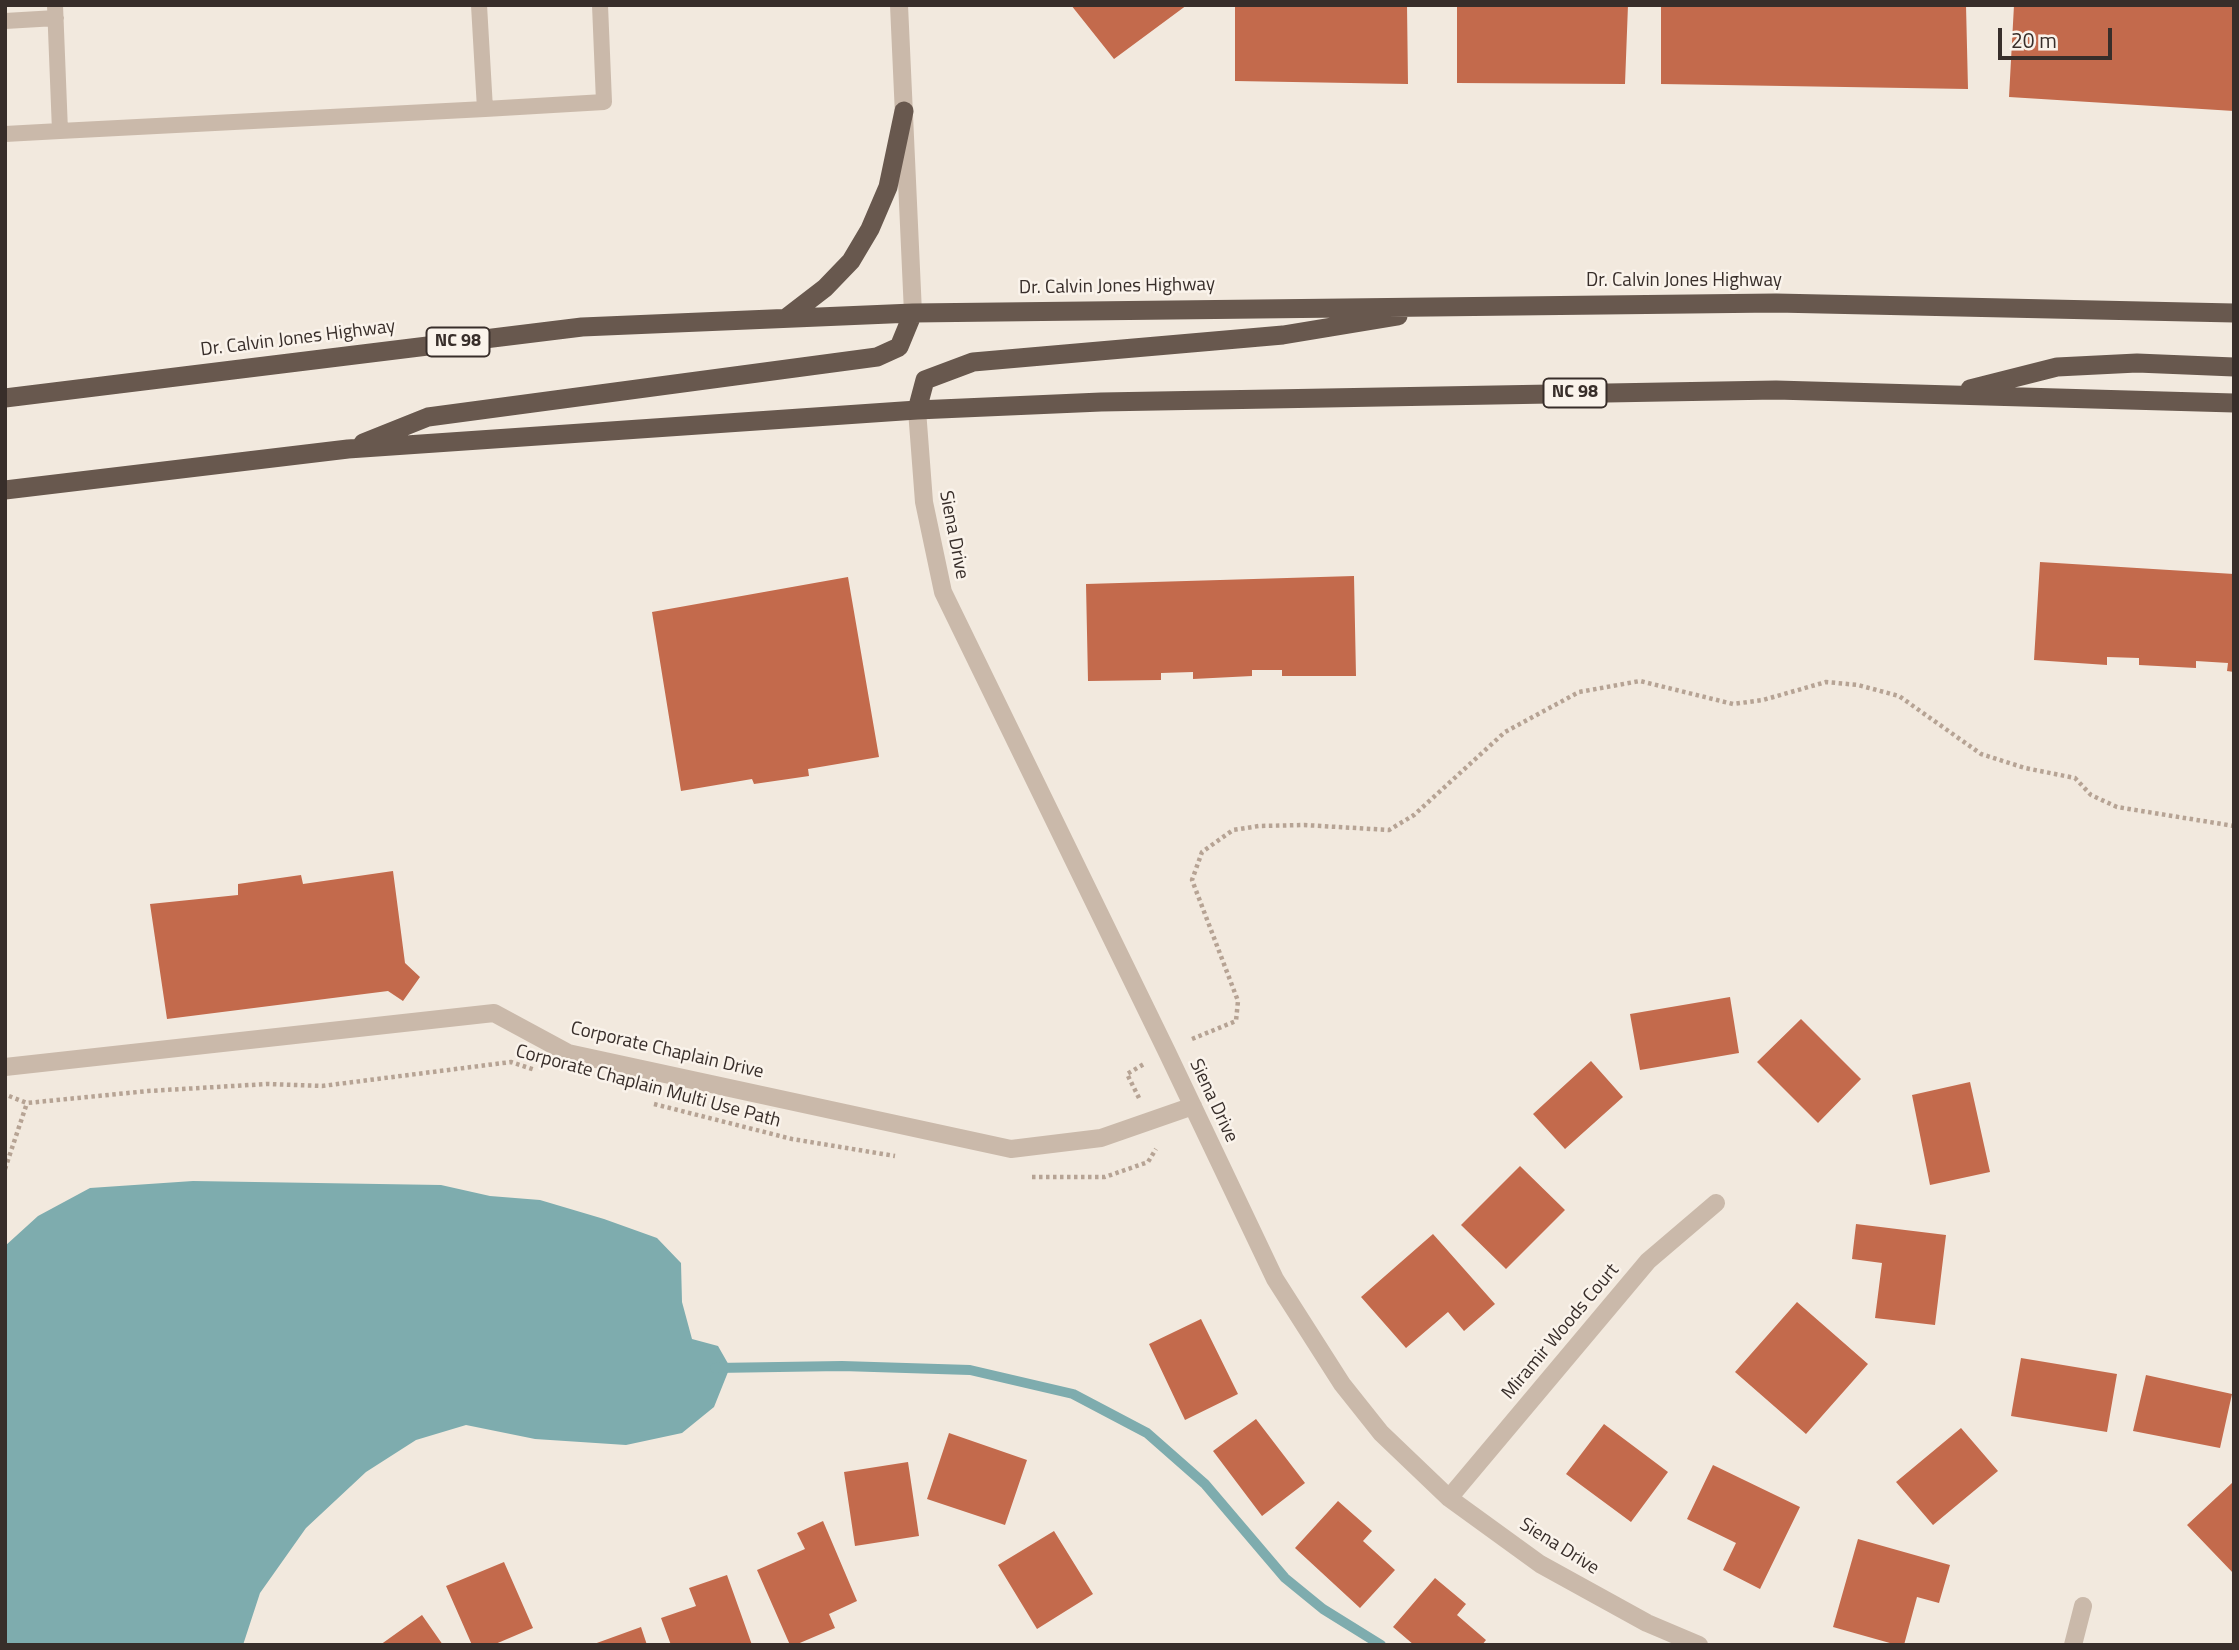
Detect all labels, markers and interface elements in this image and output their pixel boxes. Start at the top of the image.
scale bar [2001,14,2115,58]
text: 20 m [2011,24,2057,56]
street label: Dr. Calvin Jones Highway [1586,270,1782,292]
street label: Dr. Calvin Jones Highway [1019,274,1215,300]
street label: Dr. Calvin Jones Highway [199,316,397,362]
road number: NC 98 [426,328,490,356]
road number: NC 98 [1544,379,1606,408]
street label: Siena Drive [933,489,973,581]
street label: Corporate Chaplain Drive [568,1018,766,1084]
street label: Corporate Chaplain Multi Use Path [513,1041,783,1133]
street label: Siena Drive [1184,1056,1242,1146]
street label: Miramir Woods Court [1498,1260,1624,1404]
street label: Siena Drive [1515,1514,1603,1580]

